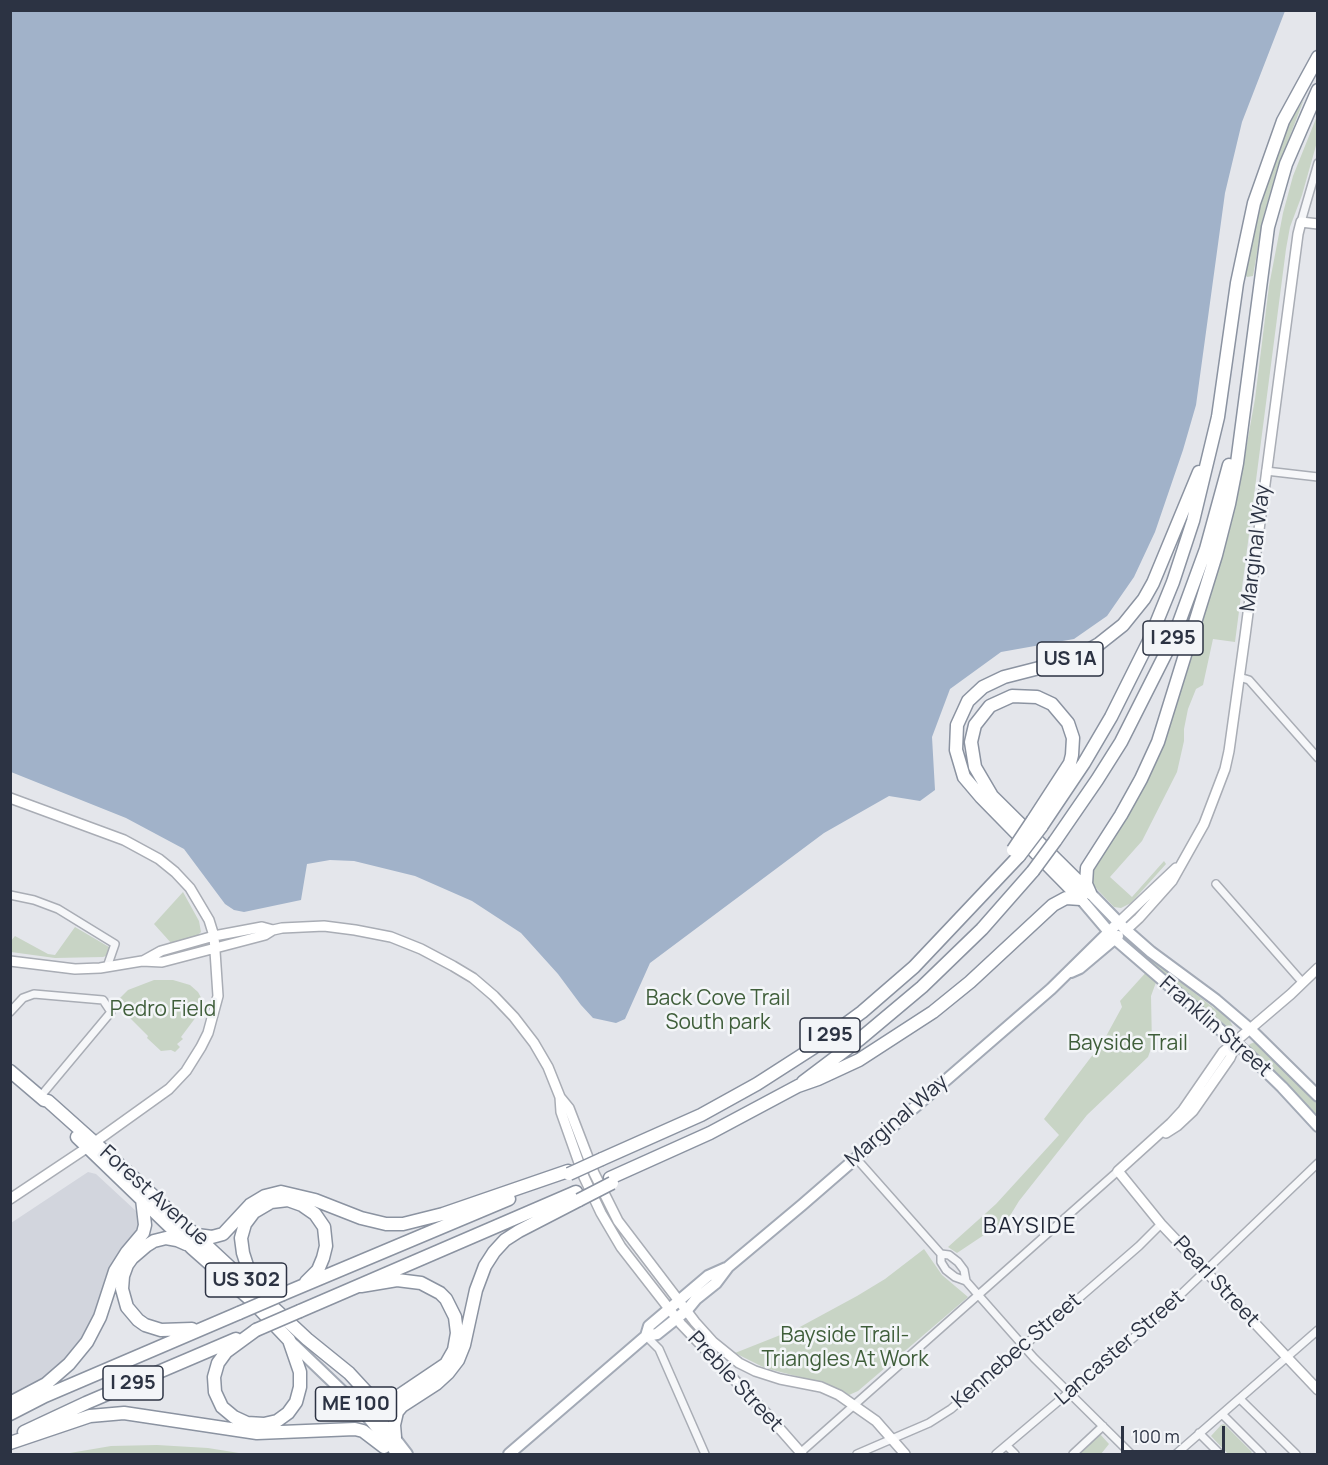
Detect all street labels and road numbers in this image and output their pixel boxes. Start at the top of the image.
street label: Marginal Way [1236,483,1276,613]
road number: I 295 [1143,621,1203,655]
road number: US 1A [1037,642,1103,676]
street label: Franklin Street [1154,971,1276,1083]
road number: I 295 [800,1018,860,1052]
street label: Marginal Way [840,1070,954,1172]
street label: Forest Avenue [94,1141,214,1251]
street label: Pearl Street [1168,1231,1264,1333]
road number: US 302 [206,1263,286,1297]
street label: Lancaster Street [1050,1285,1190,1411]
street label: Kennebec Street [947,1288,1087,1414]
street label: Preble Street [682,1327,788,1437]
road number: I 295 [103,1366,163,1400]
road number: ME 100 [316,1387,397,1421]

